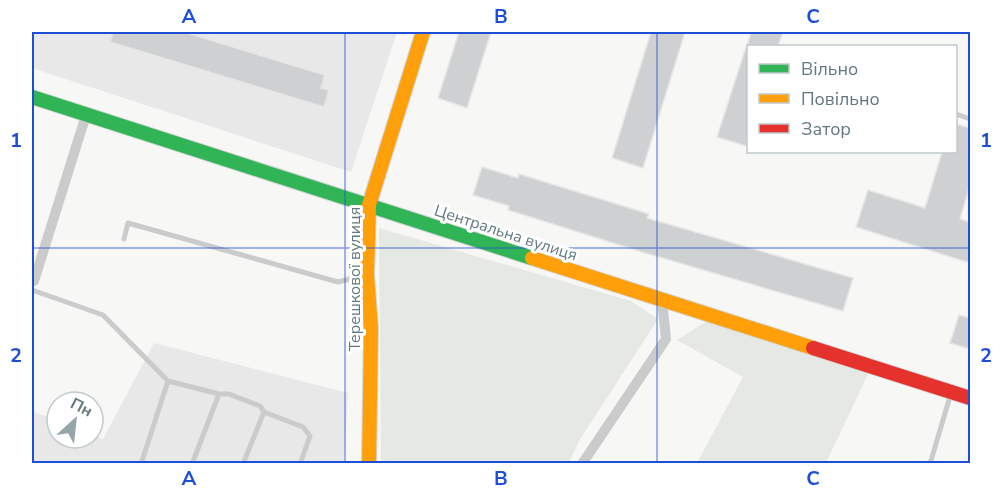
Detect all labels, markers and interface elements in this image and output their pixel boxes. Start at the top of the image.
text: A [182,3,197,30]
text: B [494,3,508,30]
text: C [806,3,820,30]
legend [747,45,957,153]
text: Вільно [801,57,858,81]
text: Повільно [801,87,880,111]
text: Затор [801,117,851,141]
text: 1 [10,127,22,154]
text: 1 [980,127,992,154]
street label: Центральна вулиця [431,199,580,266]
street label: Терешкової вулиця [344,207,366,351]
text: 2 [10,342,22,369]
text: 2 [980,342,992,369]
north arrow [45,390,105,450]
text: Пн [67,393,96,422]
text: A [182,465,197,492]
text: B [494,465,508,492]
text: C [806,465,820,492]

